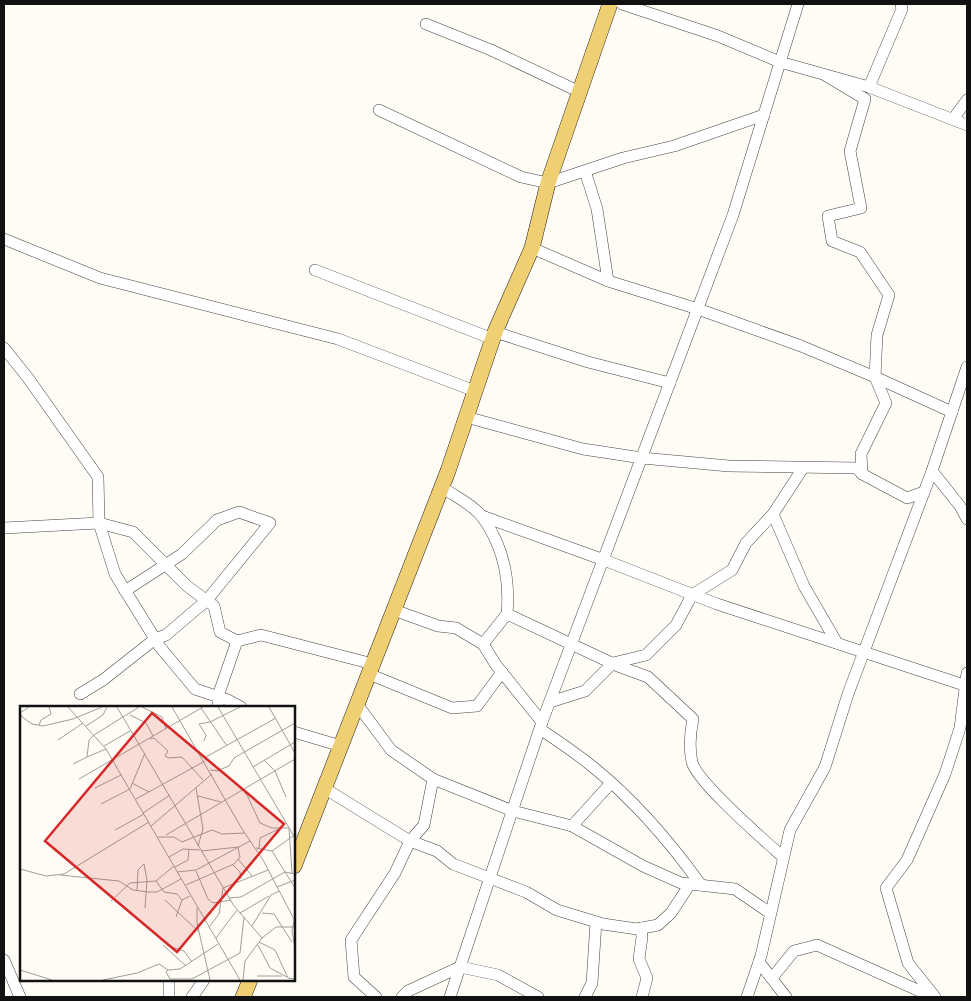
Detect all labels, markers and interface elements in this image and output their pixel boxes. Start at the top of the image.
inset map [20,706,295,981]

